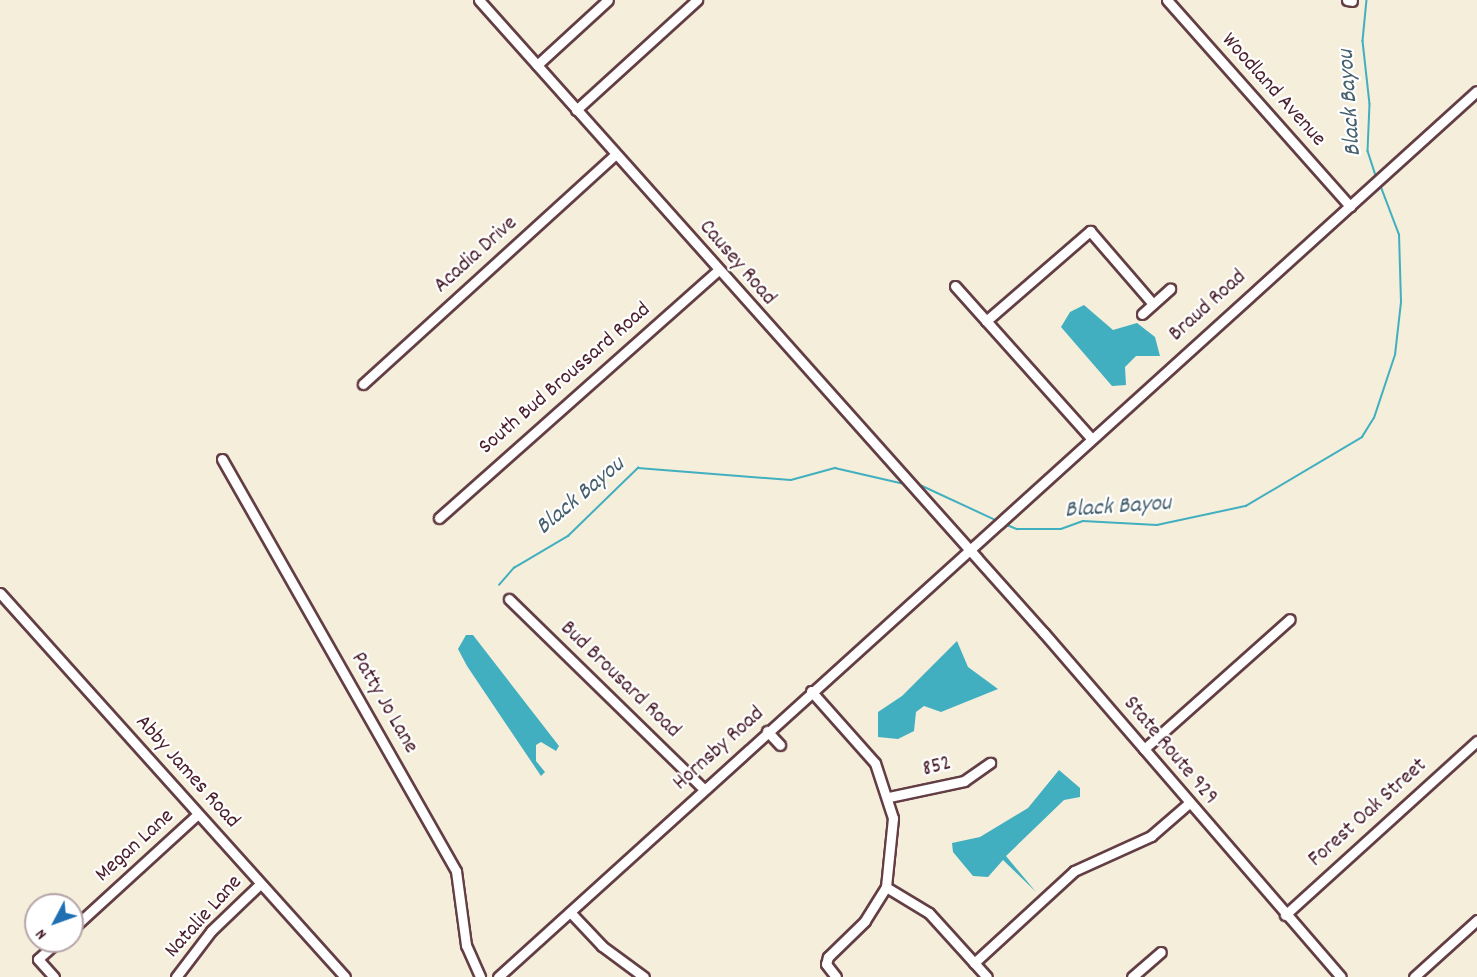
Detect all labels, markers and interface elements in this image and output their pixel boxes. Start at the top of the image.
street label: Woodland Avenue [1215,28,1331,152]
water label: Black Bayou [1333,49,1369,157]
street label: Acadia Drive [429,211,523,299]
street label: Causey Road [693,215,781,311]
street label: Braud Road [1164,264,1252,348]
street label: South Bud Broussard Road [474,297,656,461]
water label: Black Bayou [531,452,631,542]
water label: Black Bayou [1064,490,1172,526]
street label: Bud Brousard Road [554,616,686,744]
street label: Patty Jo Lane [344,648,424,758]
street label: State Route 929 [1117,691,1223,811]
street label: Hornsby Road [668,701,770,797]
street label: Abby James Road [129,710,245,834]
street label: 852 [920,751,954,783]
street label: Forest Oak Street [1303,753,1433,873]
street label: Megan Lane [90,804,180,888]
street label: Natalie Lane [160,870,248,964]
north arrow [24,893,84,953]
text: N [30,923,53,944]

